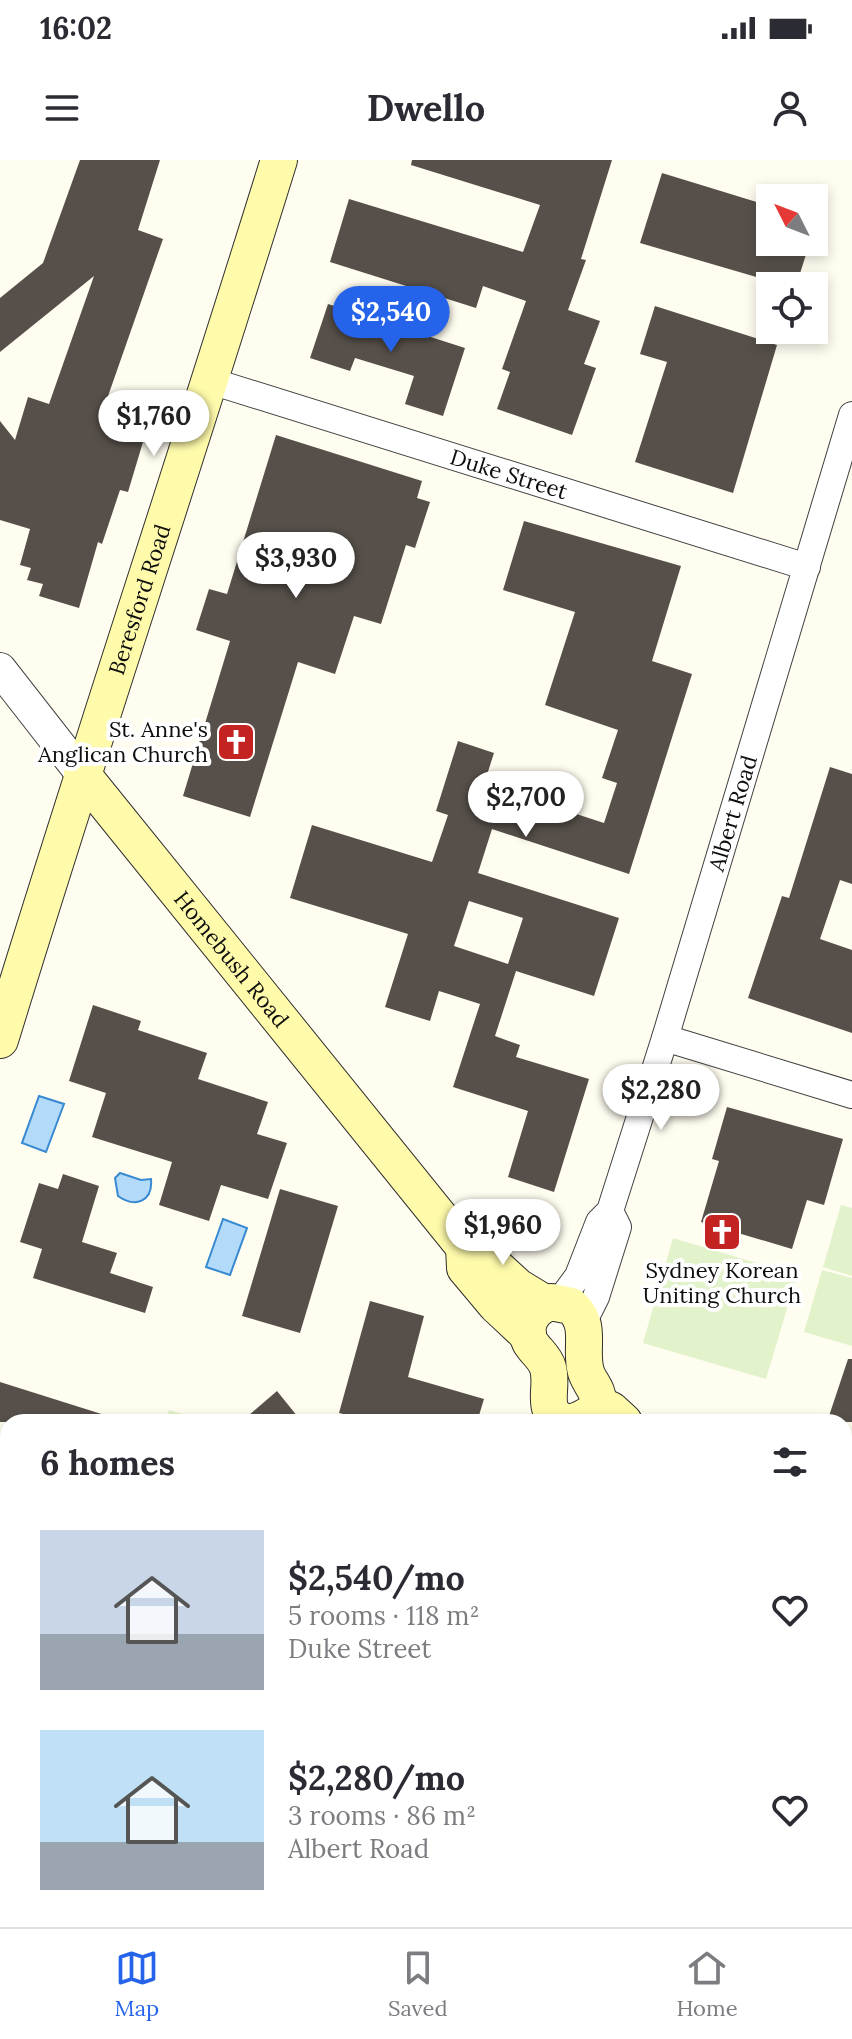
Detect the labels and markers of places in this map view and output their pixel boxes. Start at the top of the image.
pin: $2,540 [326,286,456,354]
pin: $1,760 [89,390,219,458]
pin: $3,930 [231,532,361,600]
place label: St. Anne's Anglican Church [37,715,208,768]
church icon: St. Anne's Anglican Church [215,721,257,763]
pin: $2,700 [461,771,591,839]
pin: $2,280 [596,1064,726,1132]
pin: $1,960 [438,1199,568,1267]
church icon: Sydney Korean Uniting Church [701,1211,743,1253]
place label: Sydney Korean Uniting Church [643,1256,801,1309]

